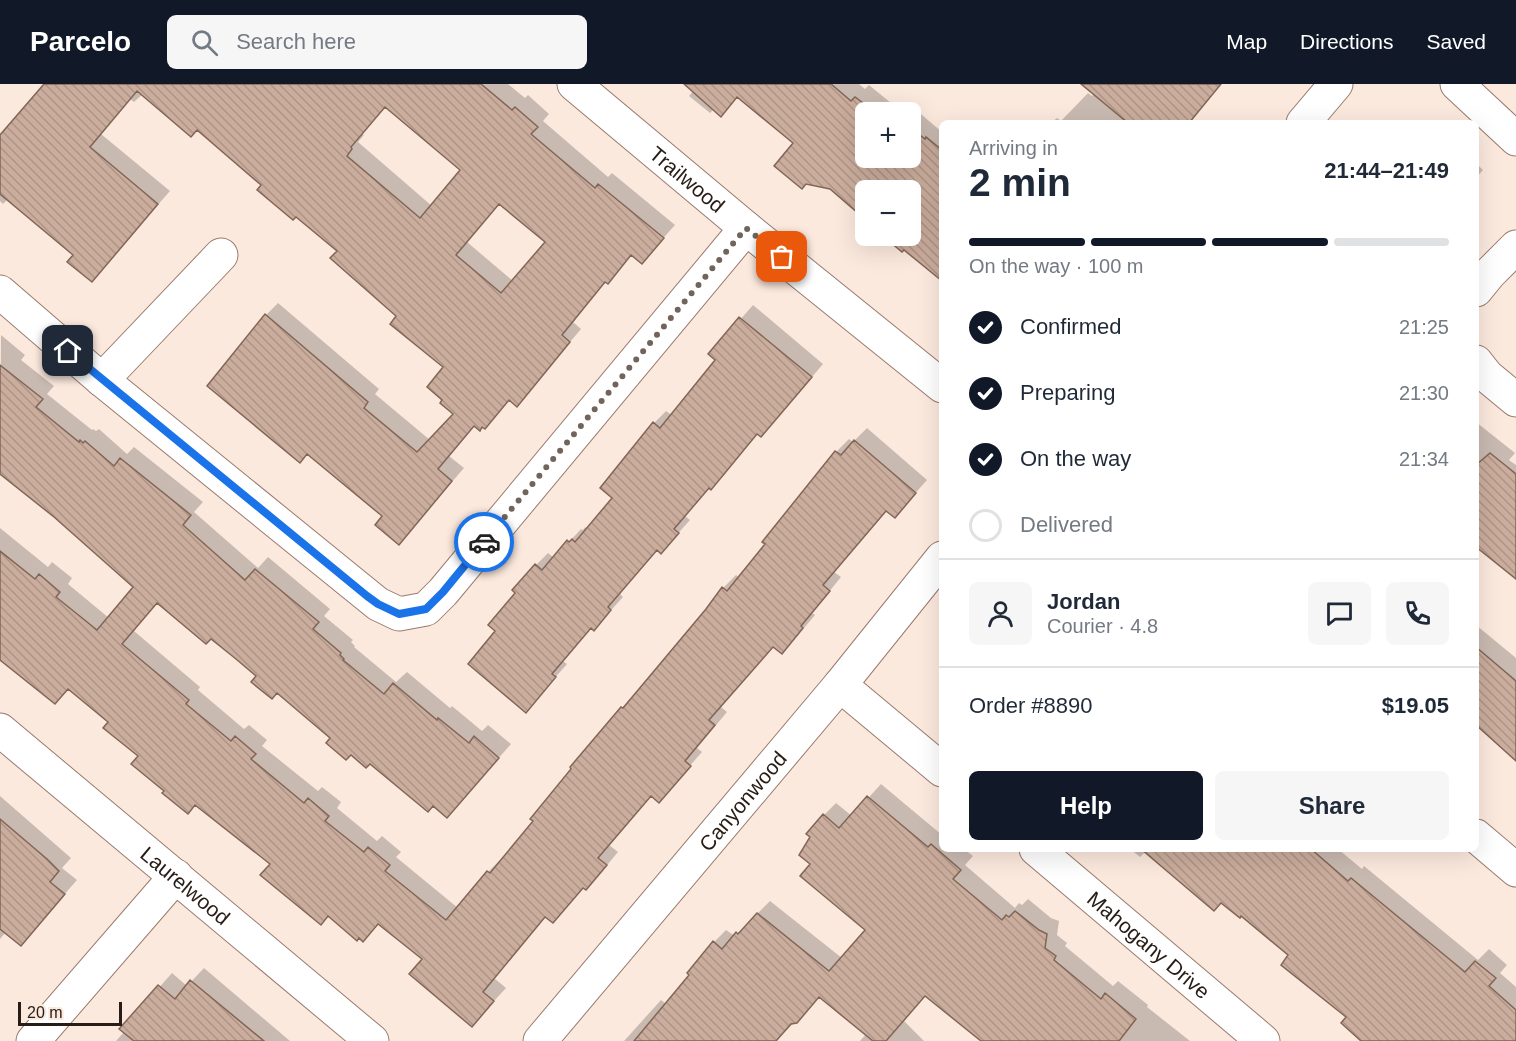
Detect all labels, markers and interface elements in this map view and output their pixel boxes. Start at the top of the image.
search box [167,15,587,69]
text: Parcelo [30,26,131,57]
icon: search [188,26,221,59]
text: Search here [236,29,356,54]
text: Map [1226,30,1267,53]
text: Directions [1300,30,1393,53]
text: Saved [1426,30,1486,53]
map controls [855,102,921,246]
button: + [855,102,921,168]
text: Arriving in [969,137,1058,159]
street label: Trailwood [645,141,729,217]
text: 21:44–21:49 [1324,158,1449,183]
text: 2 min [969,161,1071,204]
button: − [855,180,921,246]
pin [756,231,807,282]
icon: bag [765,240,798,273]
text: On the way · 100 m [969,255,1144,277]
icon: check [969,311,1002,344]
text: Confirmed [1020,314,1121,339]
text: 21:25 [1399,316,1449,338]
pin [42,325,93,376]
icon: home [51,334,84,367]
icon: check [969,377,1002,410]
text: Preparing [1020,380,1115,405]
text: 21:30 [1399,382,1449,404]
icon: check [969,443,1002,476]
text: On the way [1020,446,1131,471]
text: 21:34 [1399,448,1449,470]
courier [454,512,514,572]
text: Delivered [1020,512,1113,537]
icon: car [468,526,501,559]
button: person [969,582,1032,645]
button: chat [1308,582,1371,645]
button: phone [1386,582,1449,645]
text: Jordan [1047,589,1120,614]
text: Courier · 4.8 [1047,615,1158,637]
text: Order #8890 [969,693,1093,718]
text: $19.05 [1382,693,1449,718]
street label: Canyonwood [694,747,791,855]
button: Help [969,771,1203,840]
button: Share [1215,771,1449,840]
street label: Laurelwood [137,842,235,929]
street label: Mahogany Drive [1083,886,1215,1003]
scale bar [18,999,122,1026]
text: 20 m [27,1004,63,1021]

